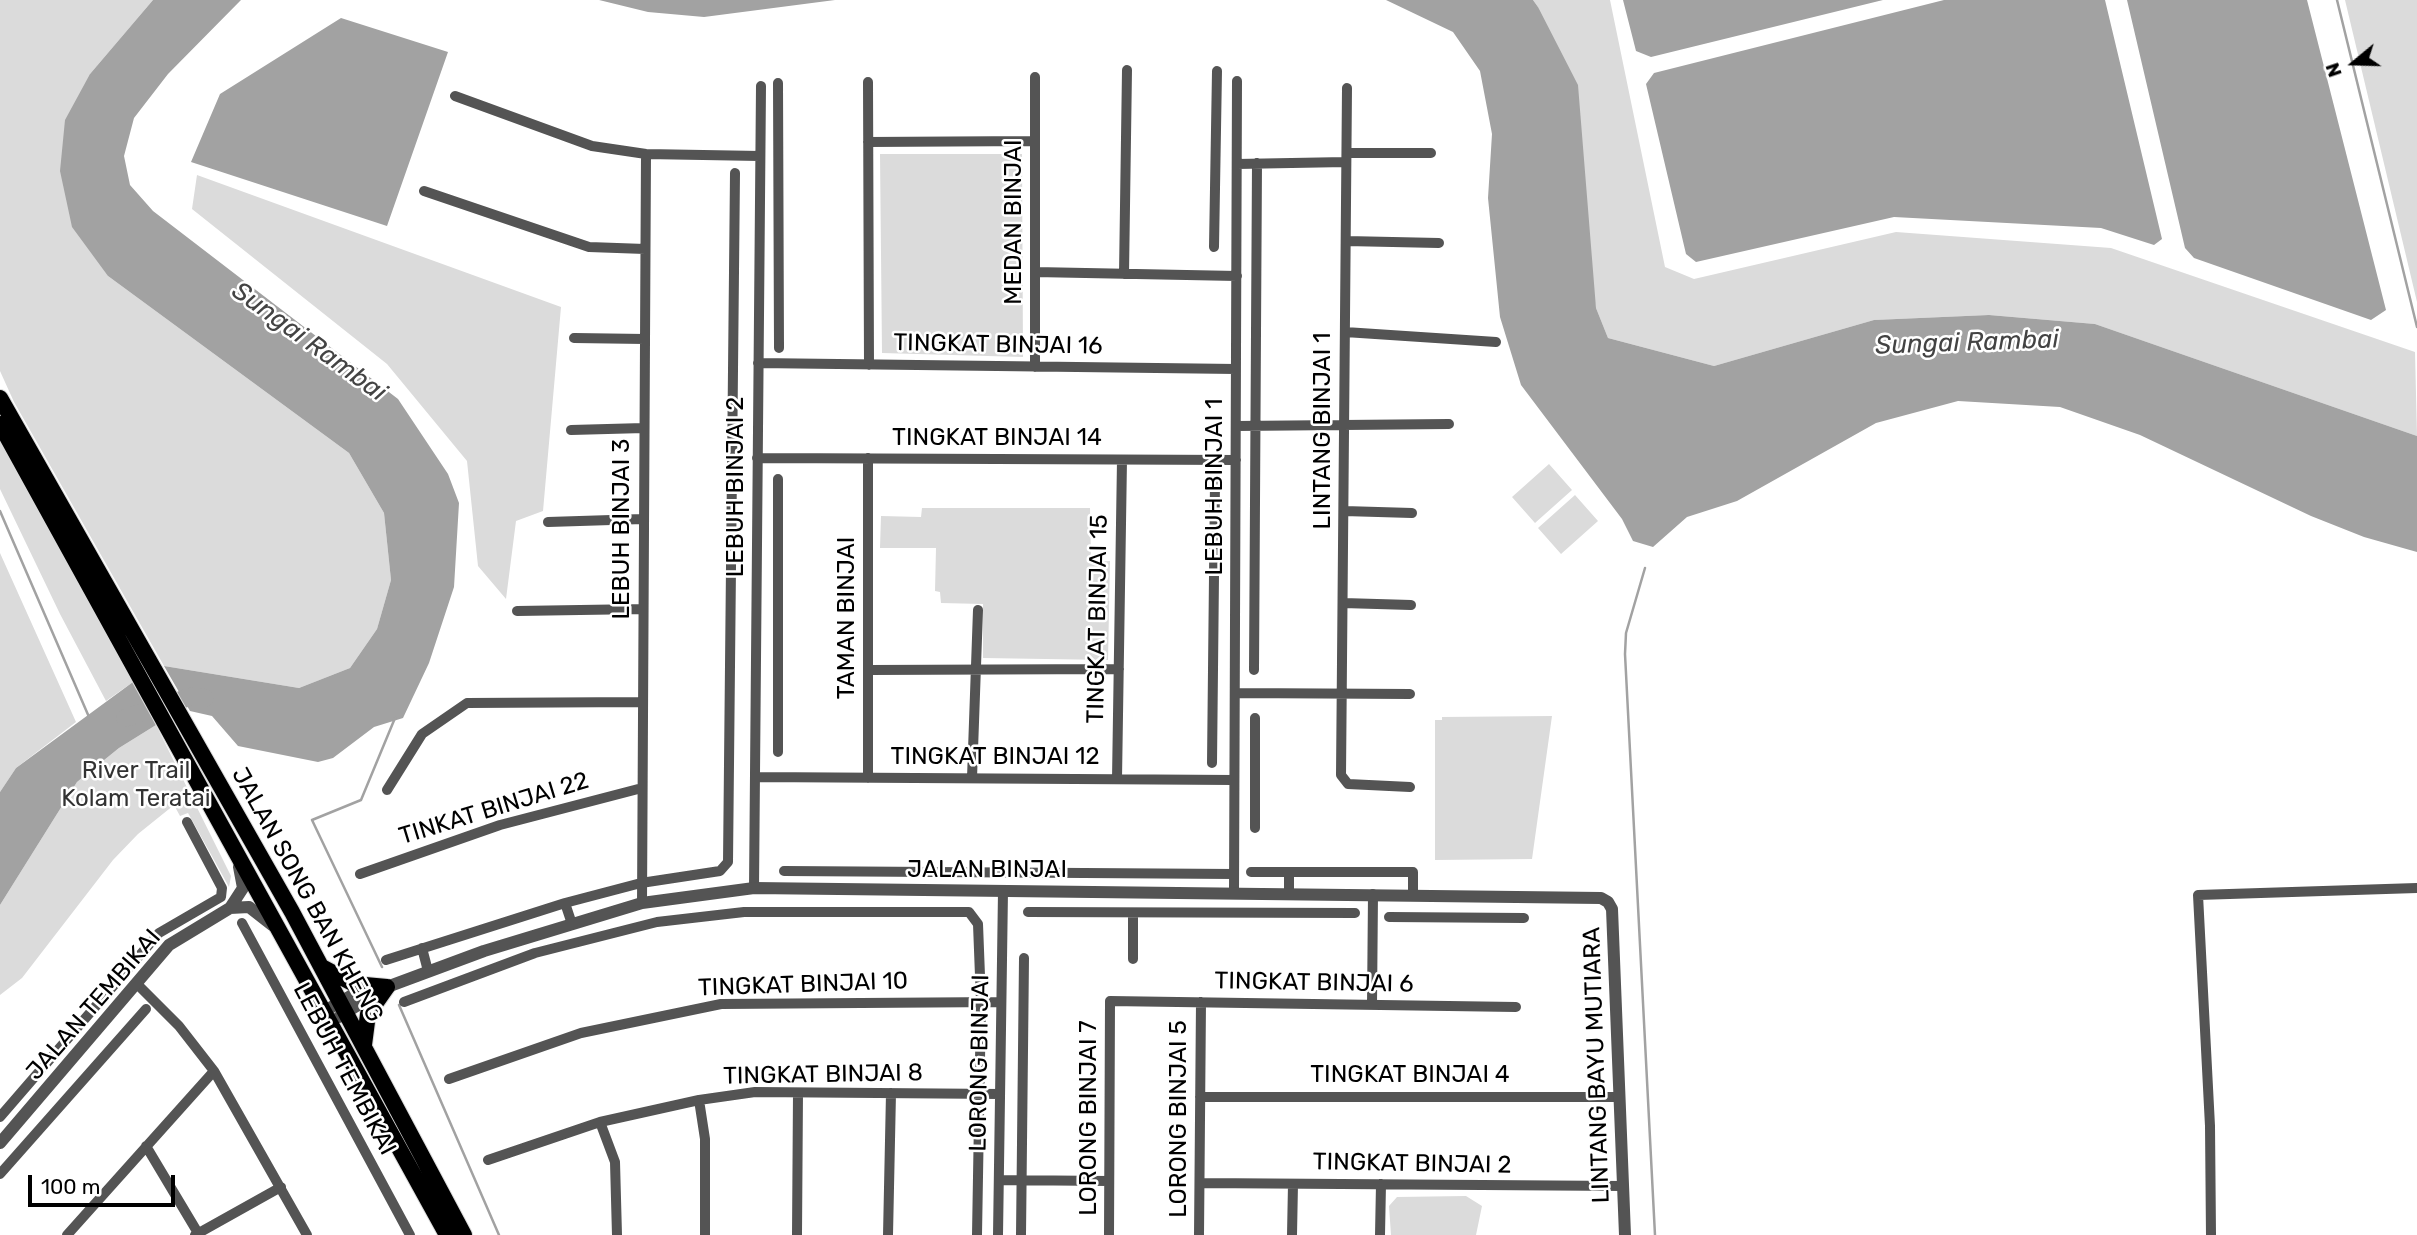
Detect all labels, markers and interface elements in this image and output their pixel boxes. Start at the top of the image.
north arrow [2319,28,2389,98]
text: N [2321,60,2347,80]
street label: MEDAN BINJAI [1000,139,1028,305]
water label: Sungai Rambai [226,275,392,409]
water label: Sungai Rambai [1875,324,2059,362]
street label: TINGKAT BINJAI 16 [893,329,1103,361]
street label: LINTANG BINJAI 1 [1309,333,1337,529]
street label: LEBUH BINJAI 2 [722,397,750,577]
street label: LEBUH BINJAI 1 [1201,399,1229,575]
street label: TINGKAT BINJAI 14 [892,424,1102,452]
street label: LEBUH BINJAI 3 [608,438,636,620]
street label: TINGKAT BINJAI 15 [1082,514,1114,724]
street label: TAMAN BINJAI [833,537,861,699]
street label: TINGKAT BINJAI 12 [890,743,1100,771]
park label: River Trail Kolam Teratai [61,757,211,813]
street label: JALAN SONG BAN KHENG [225,763,389,1027]
street label: TINKAT BINJAI 22 [396,767,592,851]
street label: JALAN BINJAI [907,856,1067,884]
street label: JALAN TEMBIKAI [21,924,167,1086]
street label: LINTANG BAYU MUTIARA [1578,926,1616,1204]
street label: TINGKAT BINJAI 10 [697,967,909,1003]
street label: TINGKAT BINJAI 6 [1214,967,1414,999]
street label: LORONG BINJAI [964,974,996,1152]
street label: LEBUH TEMBIKAI [286,978,402,1160]
street label: LORONG BINJAI 7 [1075,1020,1103,1216]
street label: LORONG BINJAI 5 [1165,1020,1193,1218]
street label: TINGKAT BINJAI 8 [723,1059,923,1091]
street label: TINGKAT BINJAI 4 [1310,1061,1510,1089]
street label: TINGKAT BINJAI 2 [1312,1148,1512,1180]
scale bar [32,1162,178,1206]
text: 100 m [41,1174,100,1199]

